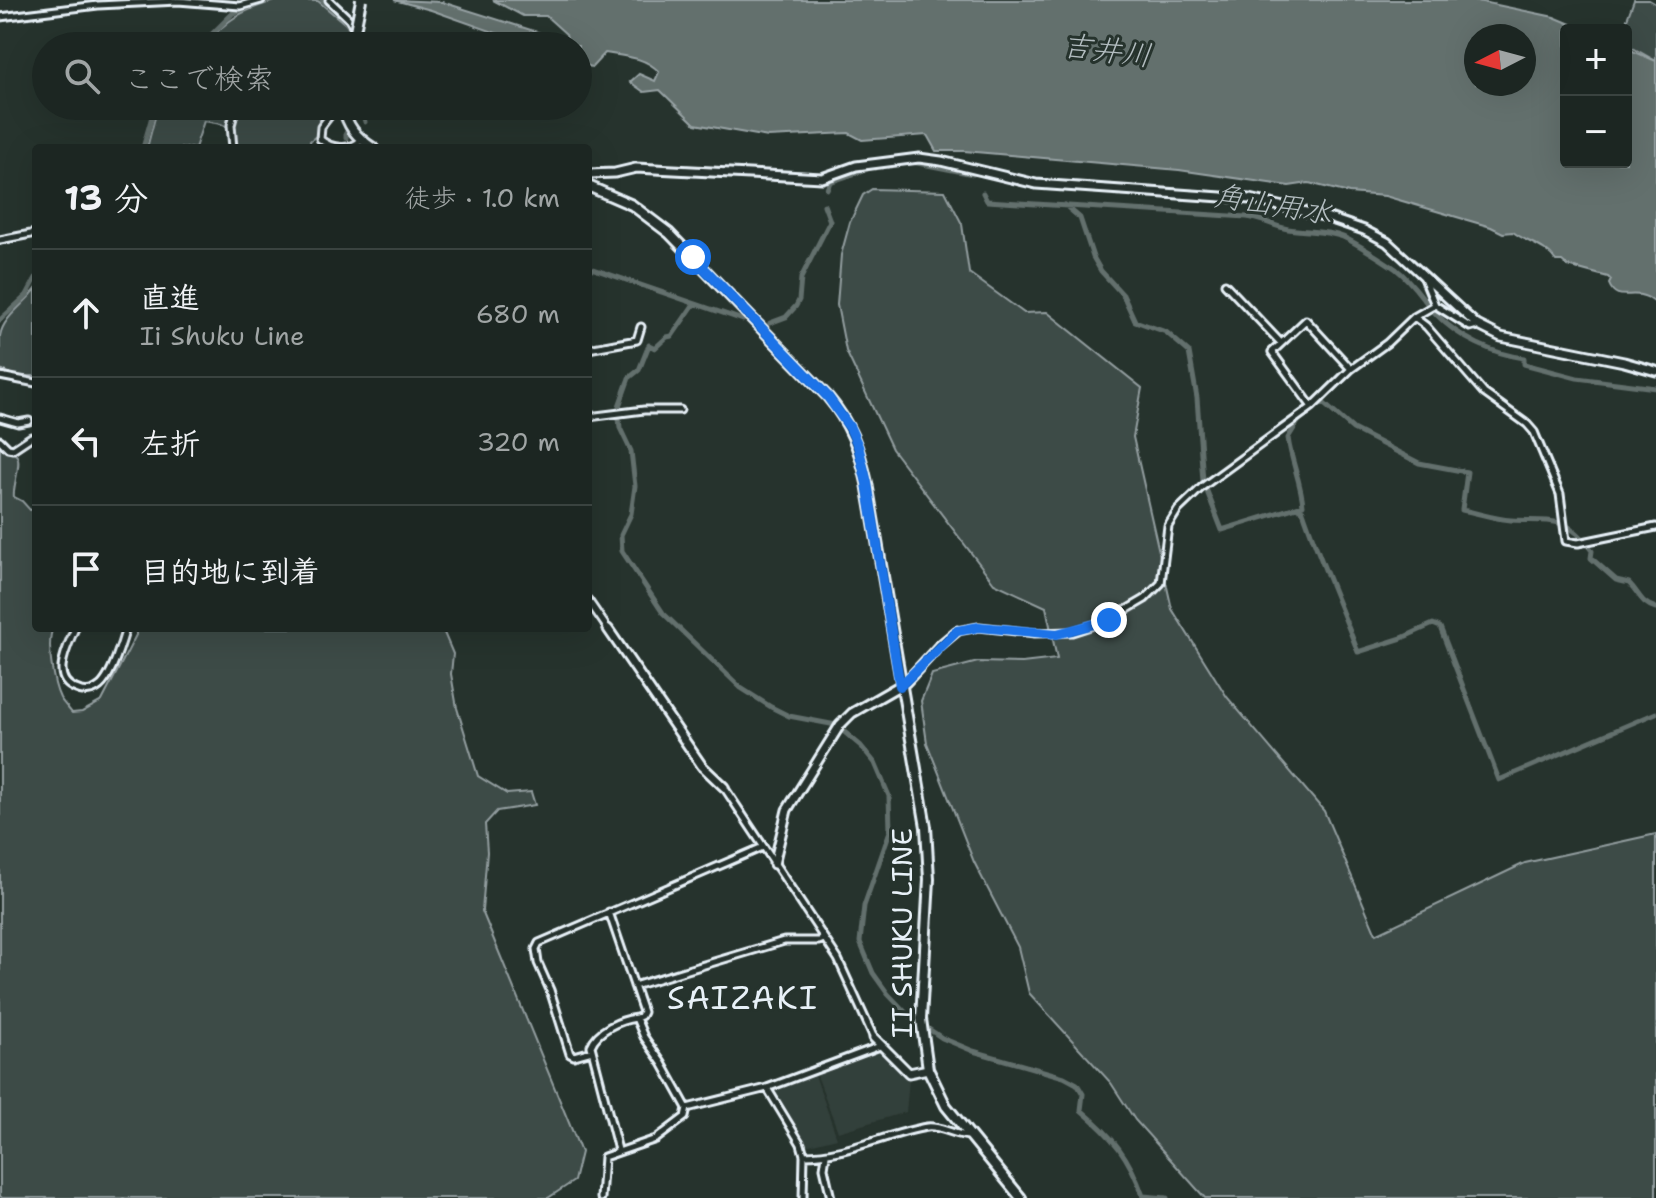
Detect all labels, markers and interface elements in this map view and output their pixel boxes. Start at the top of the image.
water label: 吉井川 [1060,24,1154,76]
north arrow [1464,24,1536,96]
map controls [1560,24,1632,168]
button: + [1560,24,1632,96]
search box [32,32,592,120]
icon: search [60,54,104,98]
text: ここで検索 [124,58,274,99]
button: − [1560,96,1632,168]
water label: 角山用水 [1211,174,1335,234]
text: 13 分 [64,175,148,221]
text: 徒歩 · 1.0 km [405,180,560,215]
route start [675,239,711,275]
text: 直進 [140,277,200,318]
icon: ahead [64,291,108,335]
text: 680 m [476,296,560,331]
text: Ii Shuku Line [140,318,305,353]
icon: left [64,419,108,463]
text: 左折 [140,423,200,464]
text: 320 m [477,424,560,459]
icon: arrive [64,547,108,591]
text: 目的地に到着 [140,551,320,592]
route end [1091,602,1127,638]
street label: II SHUKU LINE [883,828,921,1038]
district label: SAIZAKI [667,976,819,1019]

